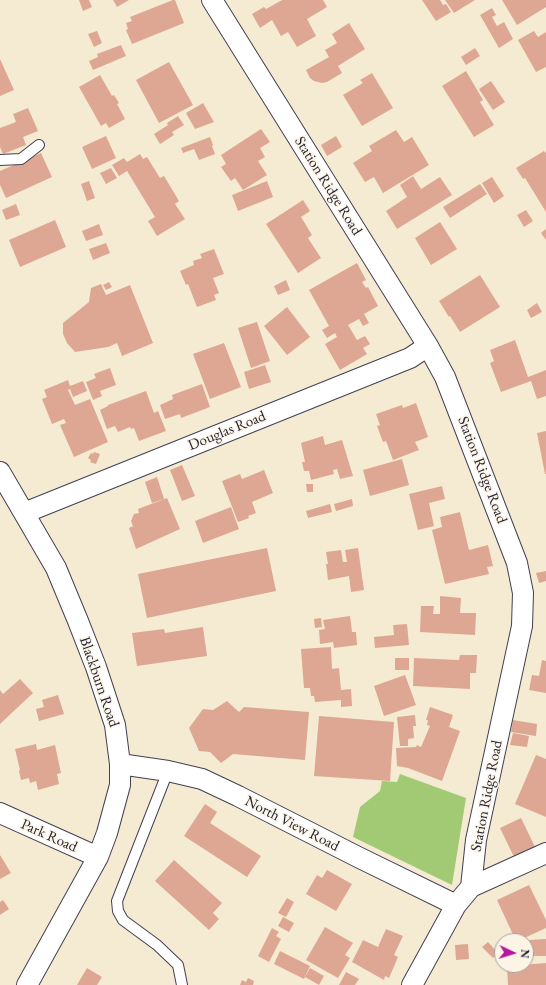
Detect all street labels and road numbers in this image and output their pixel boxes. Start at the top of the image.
street label: Station Ridge Road [290,133,366,239]
street label: Douglas Road [186,407,268,455]
street label: Station Ridge Road [453,414,511,526]
street label: Blackburn Road [75,634,123,730]
street label: Station Ridge Road [467,739,507,853]
street label: North View Road [242,792,342,856]
street label: Park Road [18,816,80,856]

